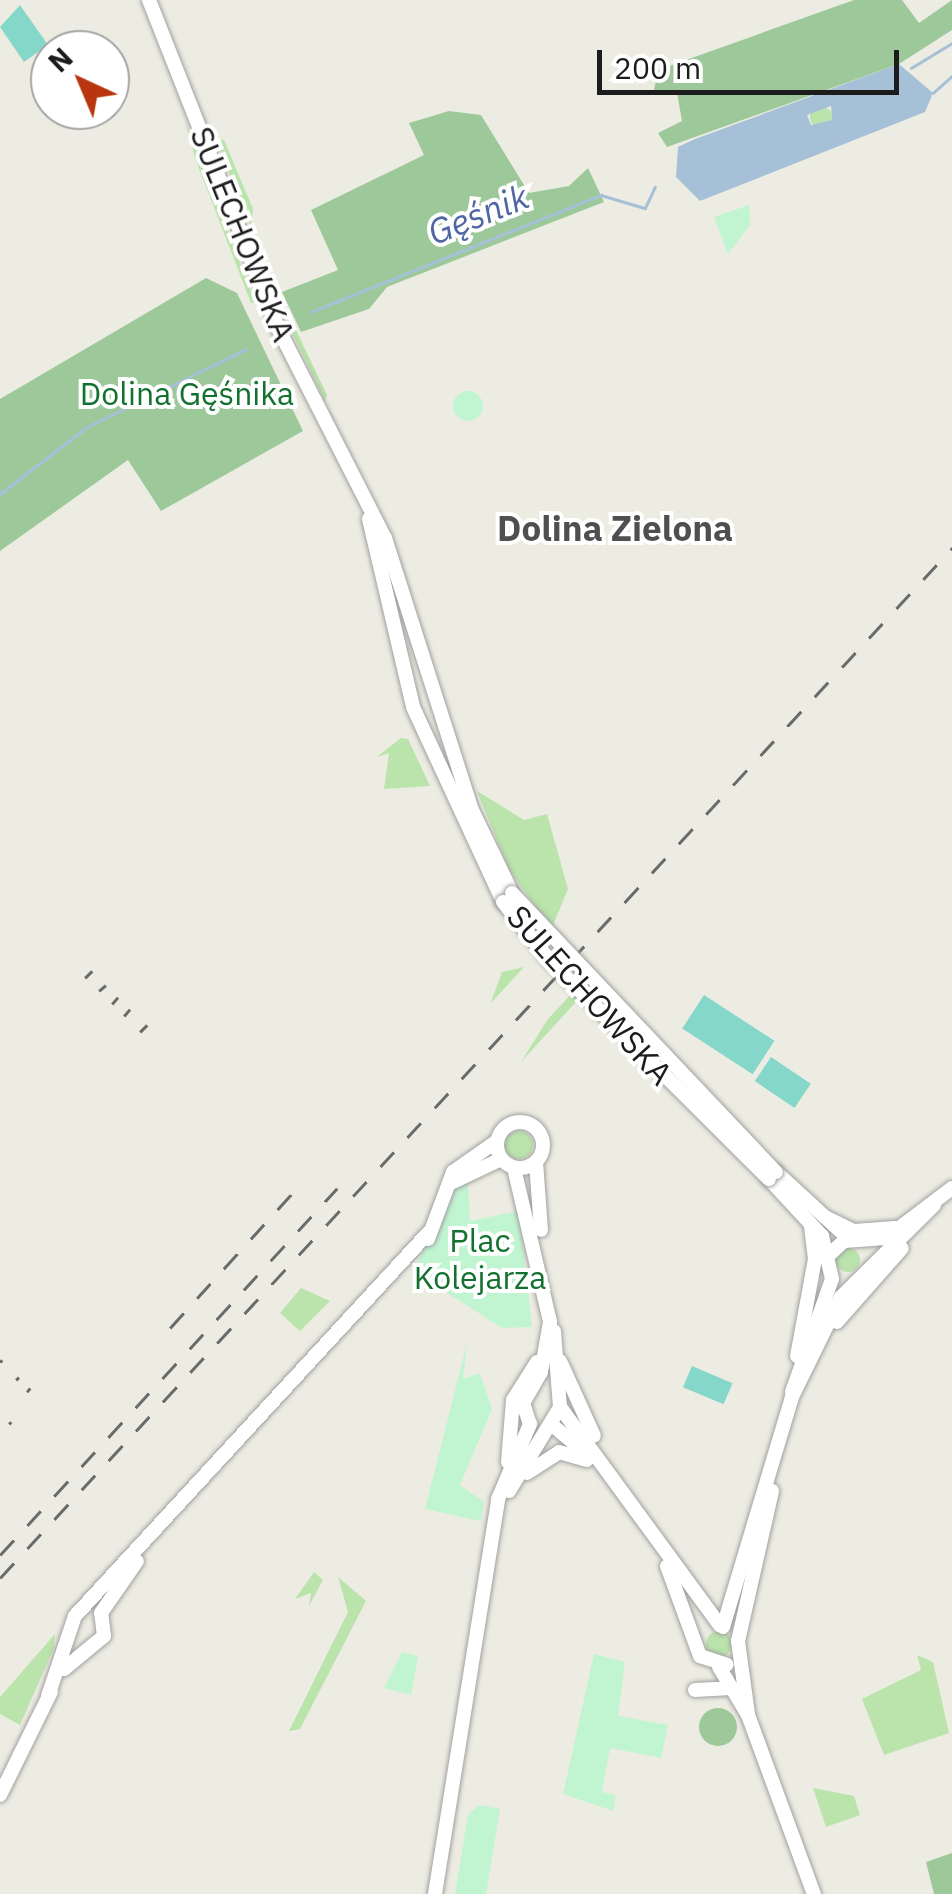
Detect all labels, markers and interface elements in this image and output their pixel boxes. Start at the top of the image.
north arrow [30,30,130,130]
scale bar [602,30,904,92]
text: N [40,39,80,80]
text: 200 m [614,48,701,87]
street label: SULECHOWSKA [182,121,304,347]
water label: Gęśnik [422,175,534,253]
park label: Dolina Gęśnika [80,374,294,412]
district label: Dolina Zielona [497,507,733,549]
street label: SULECHOWSKA [499,897,681,1093]
park label: Plac Kolejarza [414,1222,546,1297]

